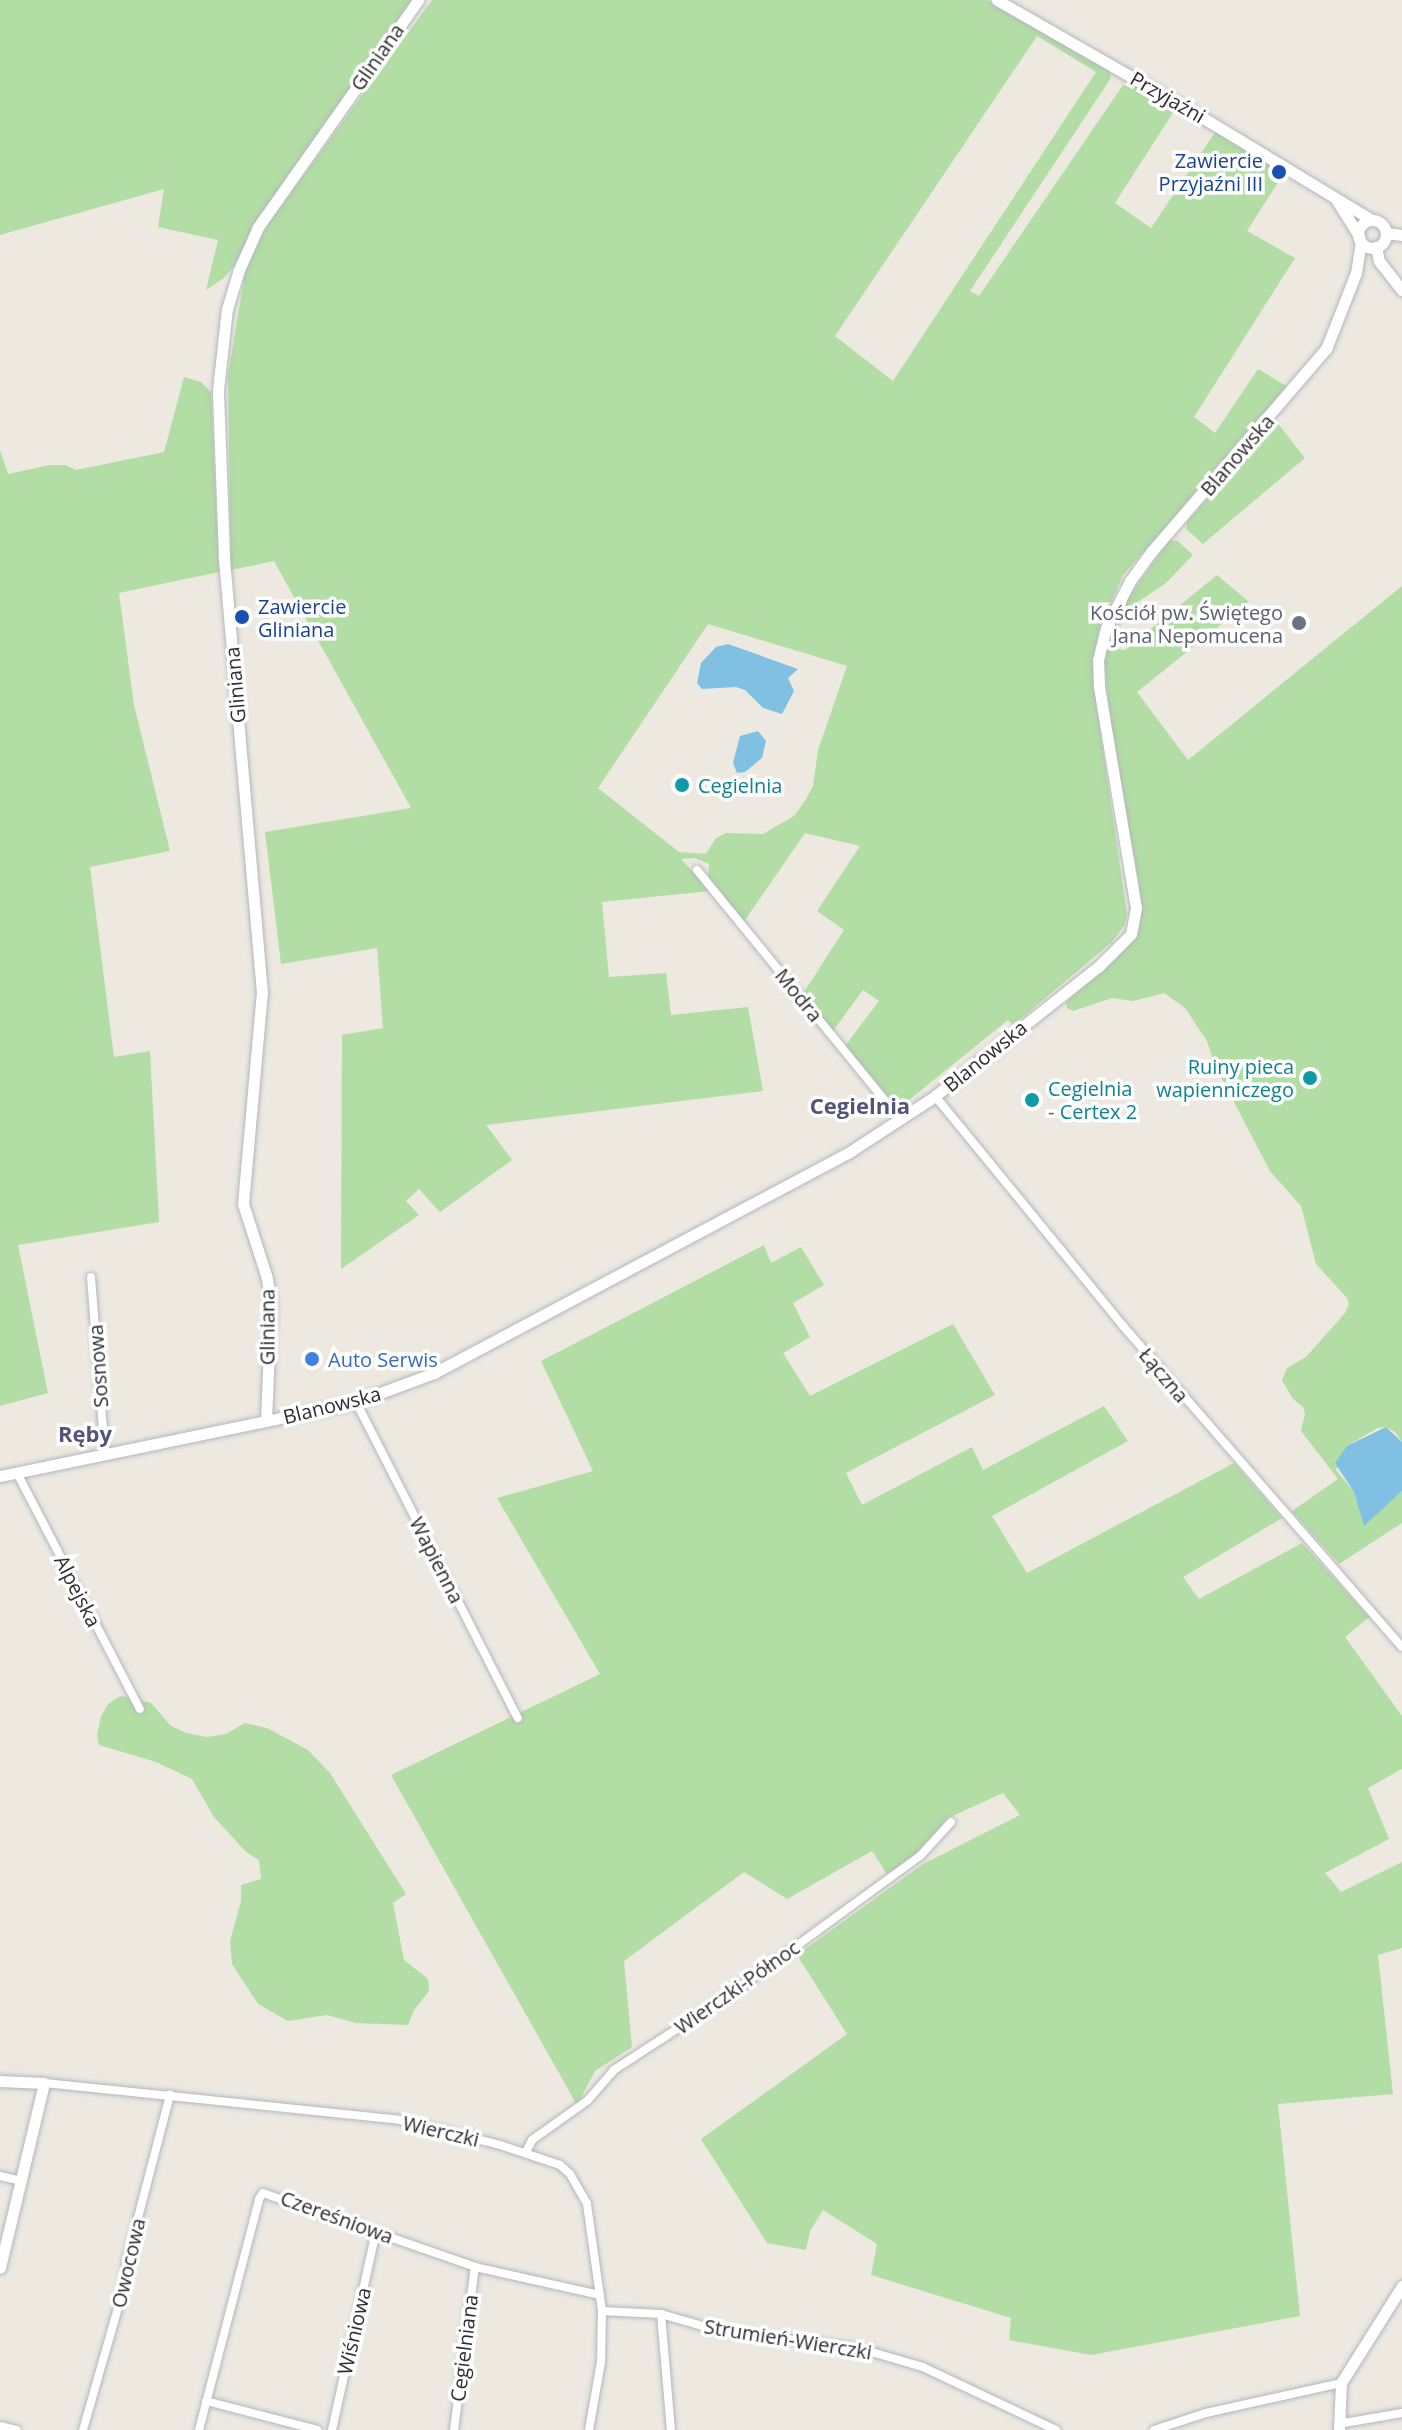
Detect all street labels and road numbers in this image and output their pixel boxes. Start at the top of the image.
street label: Gliniana [345,19,409,95]
street label: Przyjaźni [1126,66,1210,128]
street label: Blanowska [1195,409,1279,501]
street label: Gliniana [220,646,250,724]
street label: Modra [770,964,828,1026]
street label: Blanowska [939,1015,1031,1097]
street label: Gliniana [255,1289,279,1365]
street label: Sosnowa [83,1324,113,1408]
street label: Łączna [1134,1343,1194,1407]
street label: Blanowska [281,1381,383,1429]
street label: Wapienna [405,1513,469,1607]
street label: Alpejska [50,1551,106,1631]
street label: Wierczki-Północ [670,1935,804,2039]
street label: Wierczki [401,2111,481,2151]
street label: Czereśniowa [277,2186,397,2248]
street label: Owocowa [106,2216,150,2310]
street label: Wiśniowa [332,2285,376,2377]
street label: Cegielniana [446,2293,482,2403]
street label: Strumień-Wierczki [702,2314,874,2364]

